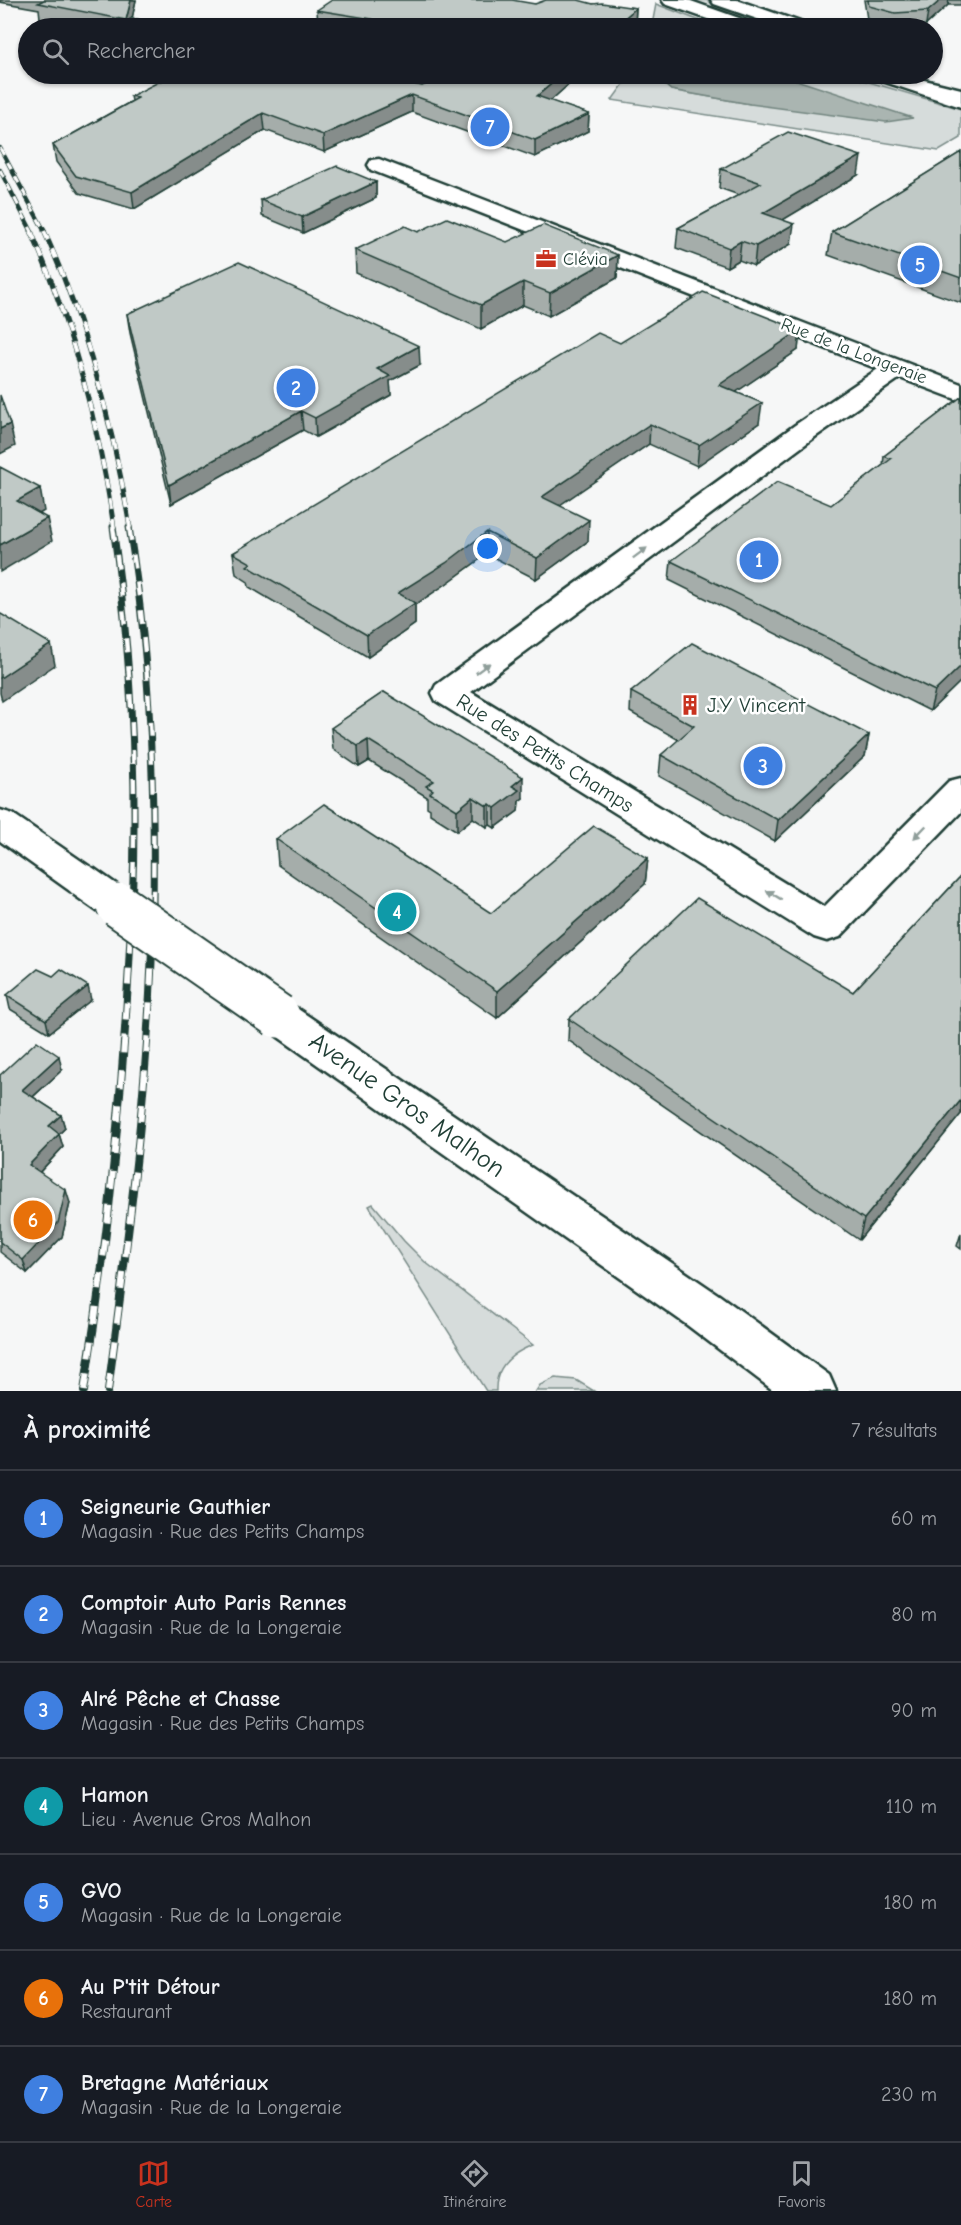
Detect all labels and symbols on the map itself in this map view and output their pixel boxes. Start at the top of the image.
pin: 7 [470,104,510,150]
pin: 5 [900,242,940,288]
office icon: Clévia [534,247,558,271]
place label: Clévia [563,249,608,270]
street label: Rue de la Longeraie [778,313,930,389]
pin: 2 [276,366,316,410]
your location [473,534,502,563]
pin: 1 [740,538,778,582]
one-way arrow [632,546,648,559]
one-way arrow [474,662,490,674]
street label: Rue des Petits Champs [452,689,638,817]
building icon: J.Y Vincent [678,693,702,717]
place label: J.Y Vincent [707,693,806,717]
pin: 3 [744,744,783,789]
one-way arrow [913,825,927,840]
pin: 4 [378,890,416,934]
one-way arrow [766,890,782,901]
street label: Avenue Gros Malhon [303,1026,511,1184]
pin: 6 [14,1198,52,1242]

